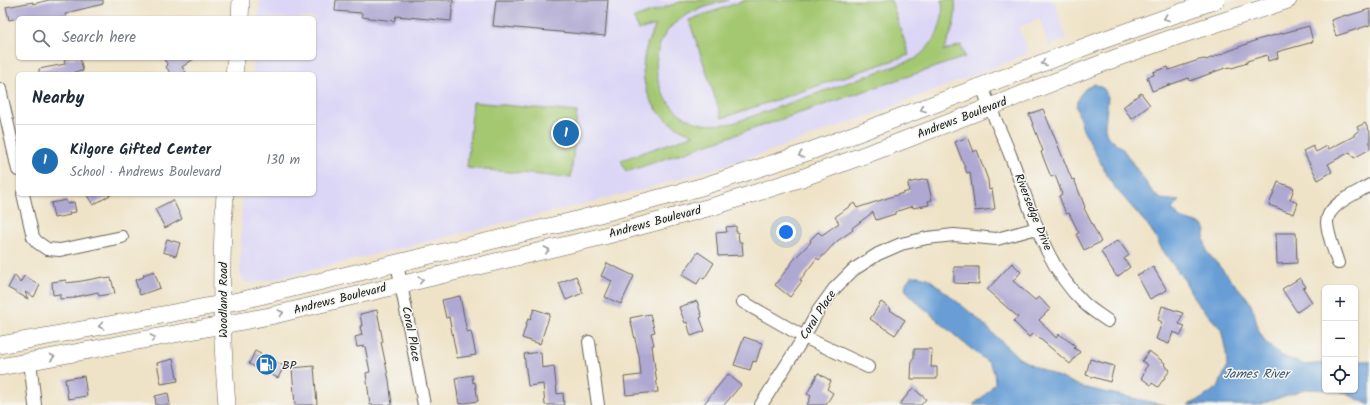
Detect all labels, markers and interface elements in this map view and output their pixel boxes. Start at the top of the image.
one-way arrow [1163,13,1170,21]
search box [16,16,316,60]
text: Search here [62,26,136,50]
icon: search [30,27,52,49]
one-way arrow [1041,58,1048,66]
text: Nearby [32,85,84,112]
street label: Andrews Boulevard [914,92,1011,144]
one-way arrow [919,105,926,113]
pin: 1 [553,118,579,148]
text: Kilgore Gifted Center [70,138,211,162]
text: 1 [43,150,47,171]
text: 130 m [266,150,300,171]
one-way arrow [798,150,805,159]
text: School · Andrews Boulevard [70,162,221,183]
street label: Riversedge Drive [1009,171,1057,254]
street label: Andrews Boulevard [607,200,704,243]
your location [776,222,796,242]
one-way arrow [544,246,551,254]
street label: Woodland Road [214,261,233,338]
one-way arrow [418,276,424,284]
street label: Andrews Boulevard [292,278,389,320]
map controls [1322,285,1358,393]
button: + [1322,285,1358,321]
street label: Coral Place [795,286,841,344]
street label: Coral Place [396,305,426,364]
one-way arrow [278,310,284,318]
button: − [1322,321,1358,357]
one-way arrow [98,322,104,330]
one-way arrow [150,334,156,343]
fuel station icon: BP [253,352,279,378]
one-way arrow [49,353,55,362]
place label: BP [282,356,297,375]
button: locate [1322,357,1358,393]
water label: James River [1223,364,1291,385]

